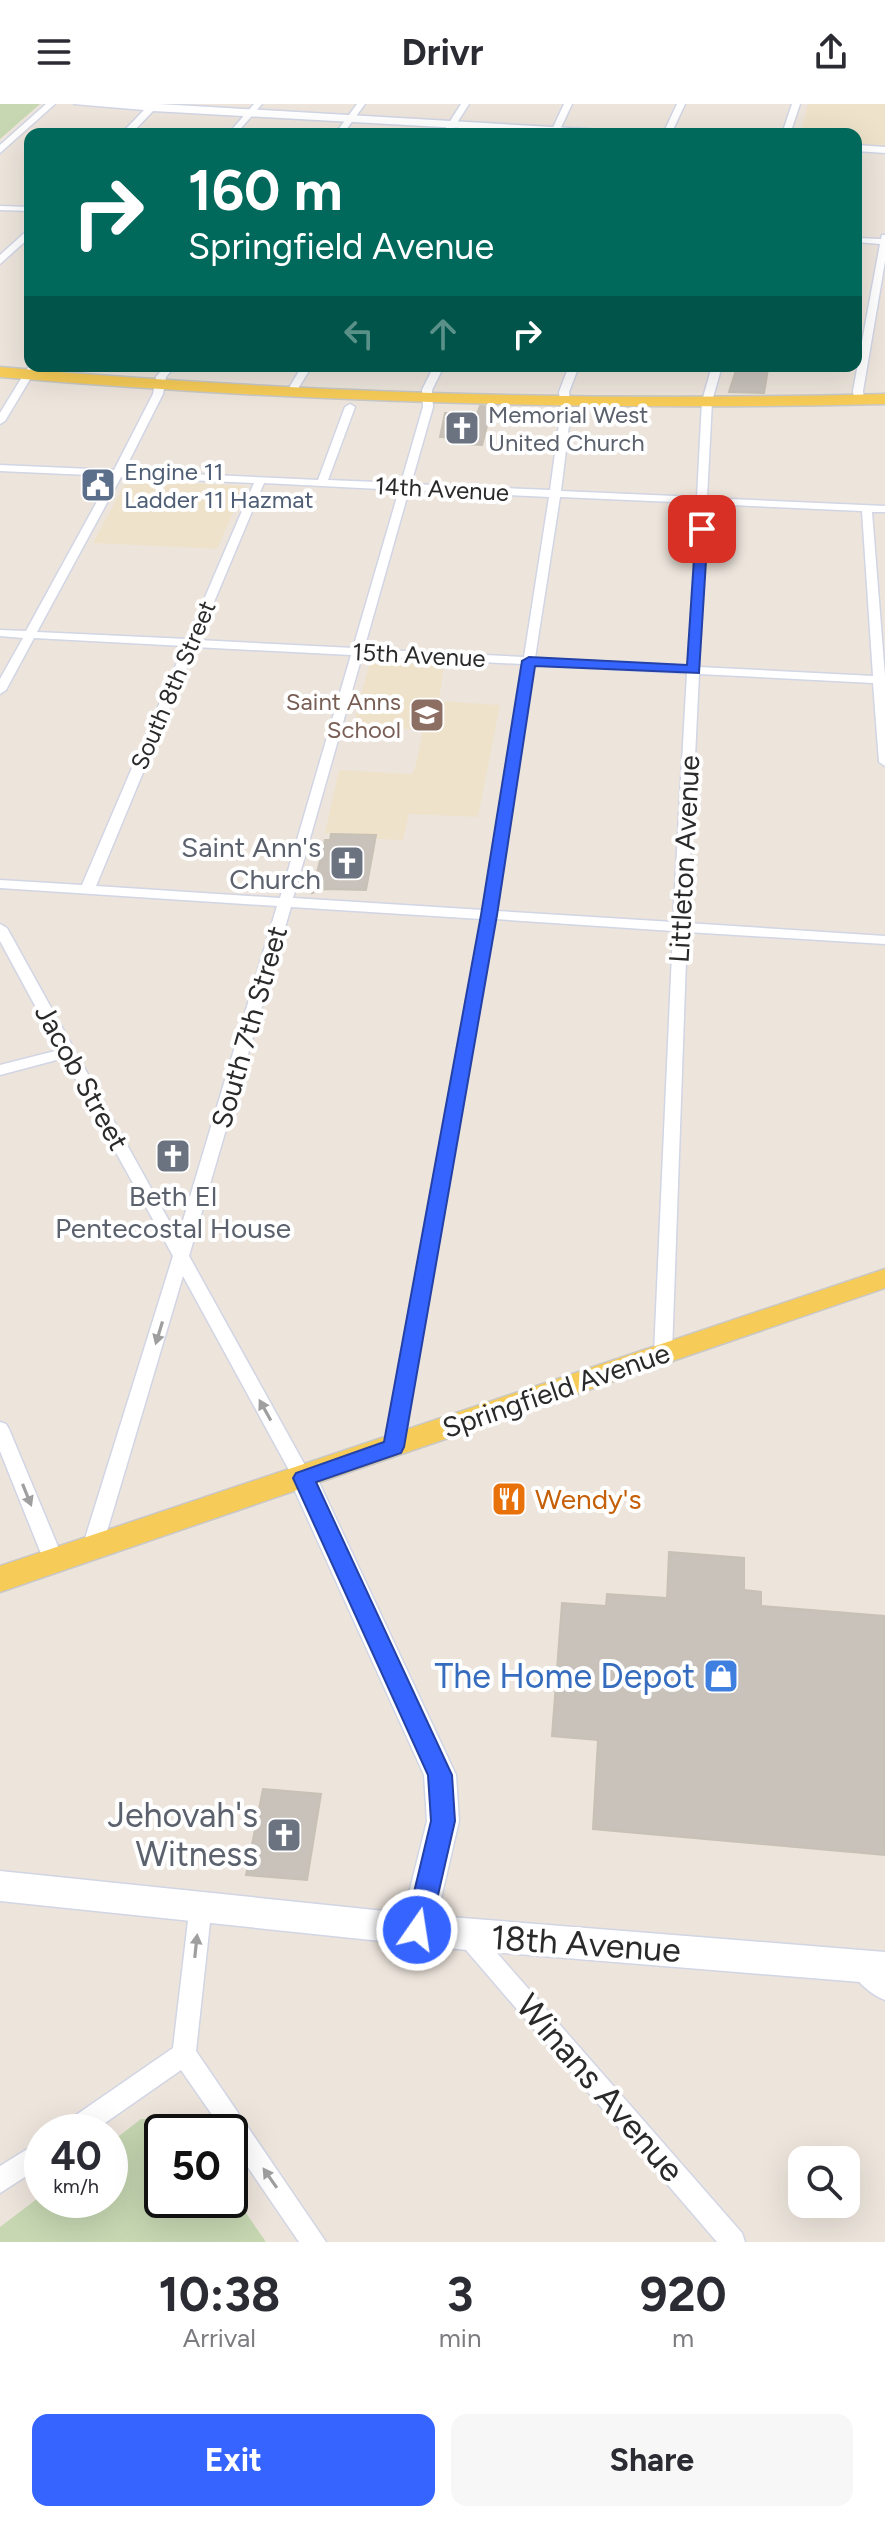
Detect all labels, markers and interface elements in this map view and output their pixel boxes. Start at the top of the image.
icon: menu [32,30,76,74]
icon: share [809,30,853,74]
text: Drivr [402,31,483,74]
text: 160 m [188,157,343,224]
icon: right [56,160,160,264]
text: Springfield Avenue [188,225,494,268]
icon: left [337,312,381,356]
icon: ahead [421,312,465,356]
icon: right [505,312,549,356]
place label: Memorial West United Church [488,400,648,457]
church icon: Memorial West United Church [443,409,481,447]
place label: Engine 11 Ladder 11 Hazmat [124,457,314,514]
public building icon: Engine 11 Ladder 11 Hazmat [79,466,117,504]
street label: 14th Avenue [374,471,510,507]
pin [668,495,736,563]
icon: arrive [680,507,724,551]
street label: South 8th Street [124,596,222,774]
street label: 15th Avenue [352,637,486,673]
place label: Saint Anns School [286,687,401,744]
school or university icon: Saint Anns School [408,696,446,734]
street label: Littleton Avenue [662,754,706,964]
place label: Saint Ann's Church [181,830,321,896]
church icon: Saint Ann's Church [328,844,366,882]
street label: South 7th Street [204,922,294,1132]
street label: Jacob Street [28,998,136,1156]
church icon: Beth El Pentecostal House [154,1137,192,1175]
place label: Beth El Pentecostal House [55,1179,291,1245]
one-way arrow [152,1321,165,1345]
street label: Springfield Avenue [438,1335,674,1445]
one-way arrow [259,1399,273,1421]
restaurant icon: Wendy's [490,1480,528,1518]
place label: Wendy's [535,1482,641,1516]
one-way arrow [21,1483,34,1507]
place label: The Home Depot [435,1656,695,1697]
shop icon: The Home Depot [702,1657,740,1695]
place label: Jehovah's Witness [107,1795,258,1875]
church icon: Jehovah's Witness [265,1816,303,1854]
position arrow [375,1888,459,1972]
street label: 18th Avenue [490,1917,682,1971]
one-way arrow [190,1933,203,1958]
street label: Winans Avenue [507,1986,693,2190]
speed limit sign: 50 [144,2114,248,2218]
text: 40 [50,2132,102,2180]
map controls [788,2146,860,2218]
button: search [788,2146,860,2218]
one-way arrow [263,2167,278,2188]
text: km/h [53,2174,99,2198]
text: 10:38 [158,2265,280,2323]
text: 3 [447,2265,473,2323]
text: 920 [640,2265,727,2323]
text: Arrival [183,2322,256,2354]
text: min [439,2322,481,2354]
text: m [672,2322,694,2354]
button: Exit [32,2414,435,2506]
button: Share [451,2414,853,2506]

